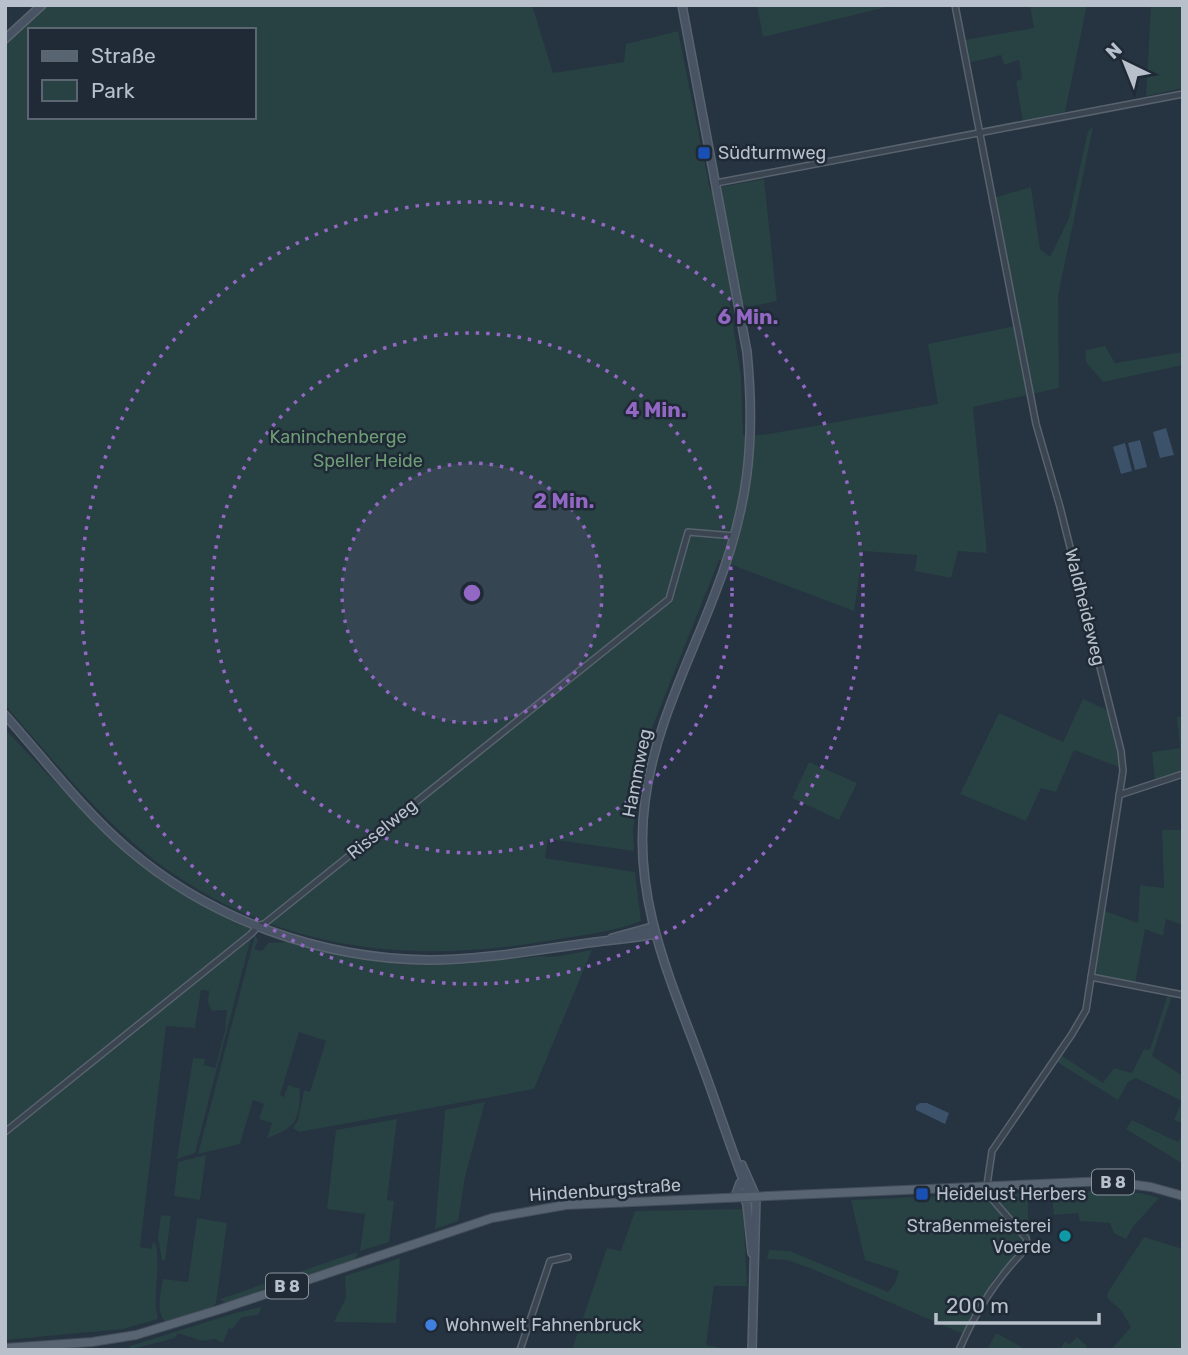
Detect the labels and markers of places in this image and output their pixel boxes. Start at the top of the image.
place label: Südturmweg [718,142,826,164]
marker: Südturmweg [696,145,712,161]
centre of rings [460,581,484,605]
place label: Heidelust Herbers [936,1183,1086,1205]
marker: Heidelust Herbers [914,1186,930,1202]
place label: Straßenmeisterei Voerde [907,1215,1051,1258]
marker: Straßenmeisterei Voerde [1057,1228,1073,1244]
place label: Wohnwelt Fahnenbruck [445,1314,642,1336]
marker: Wohnwelt Fahnenbruck [423,1317,439,1333]

